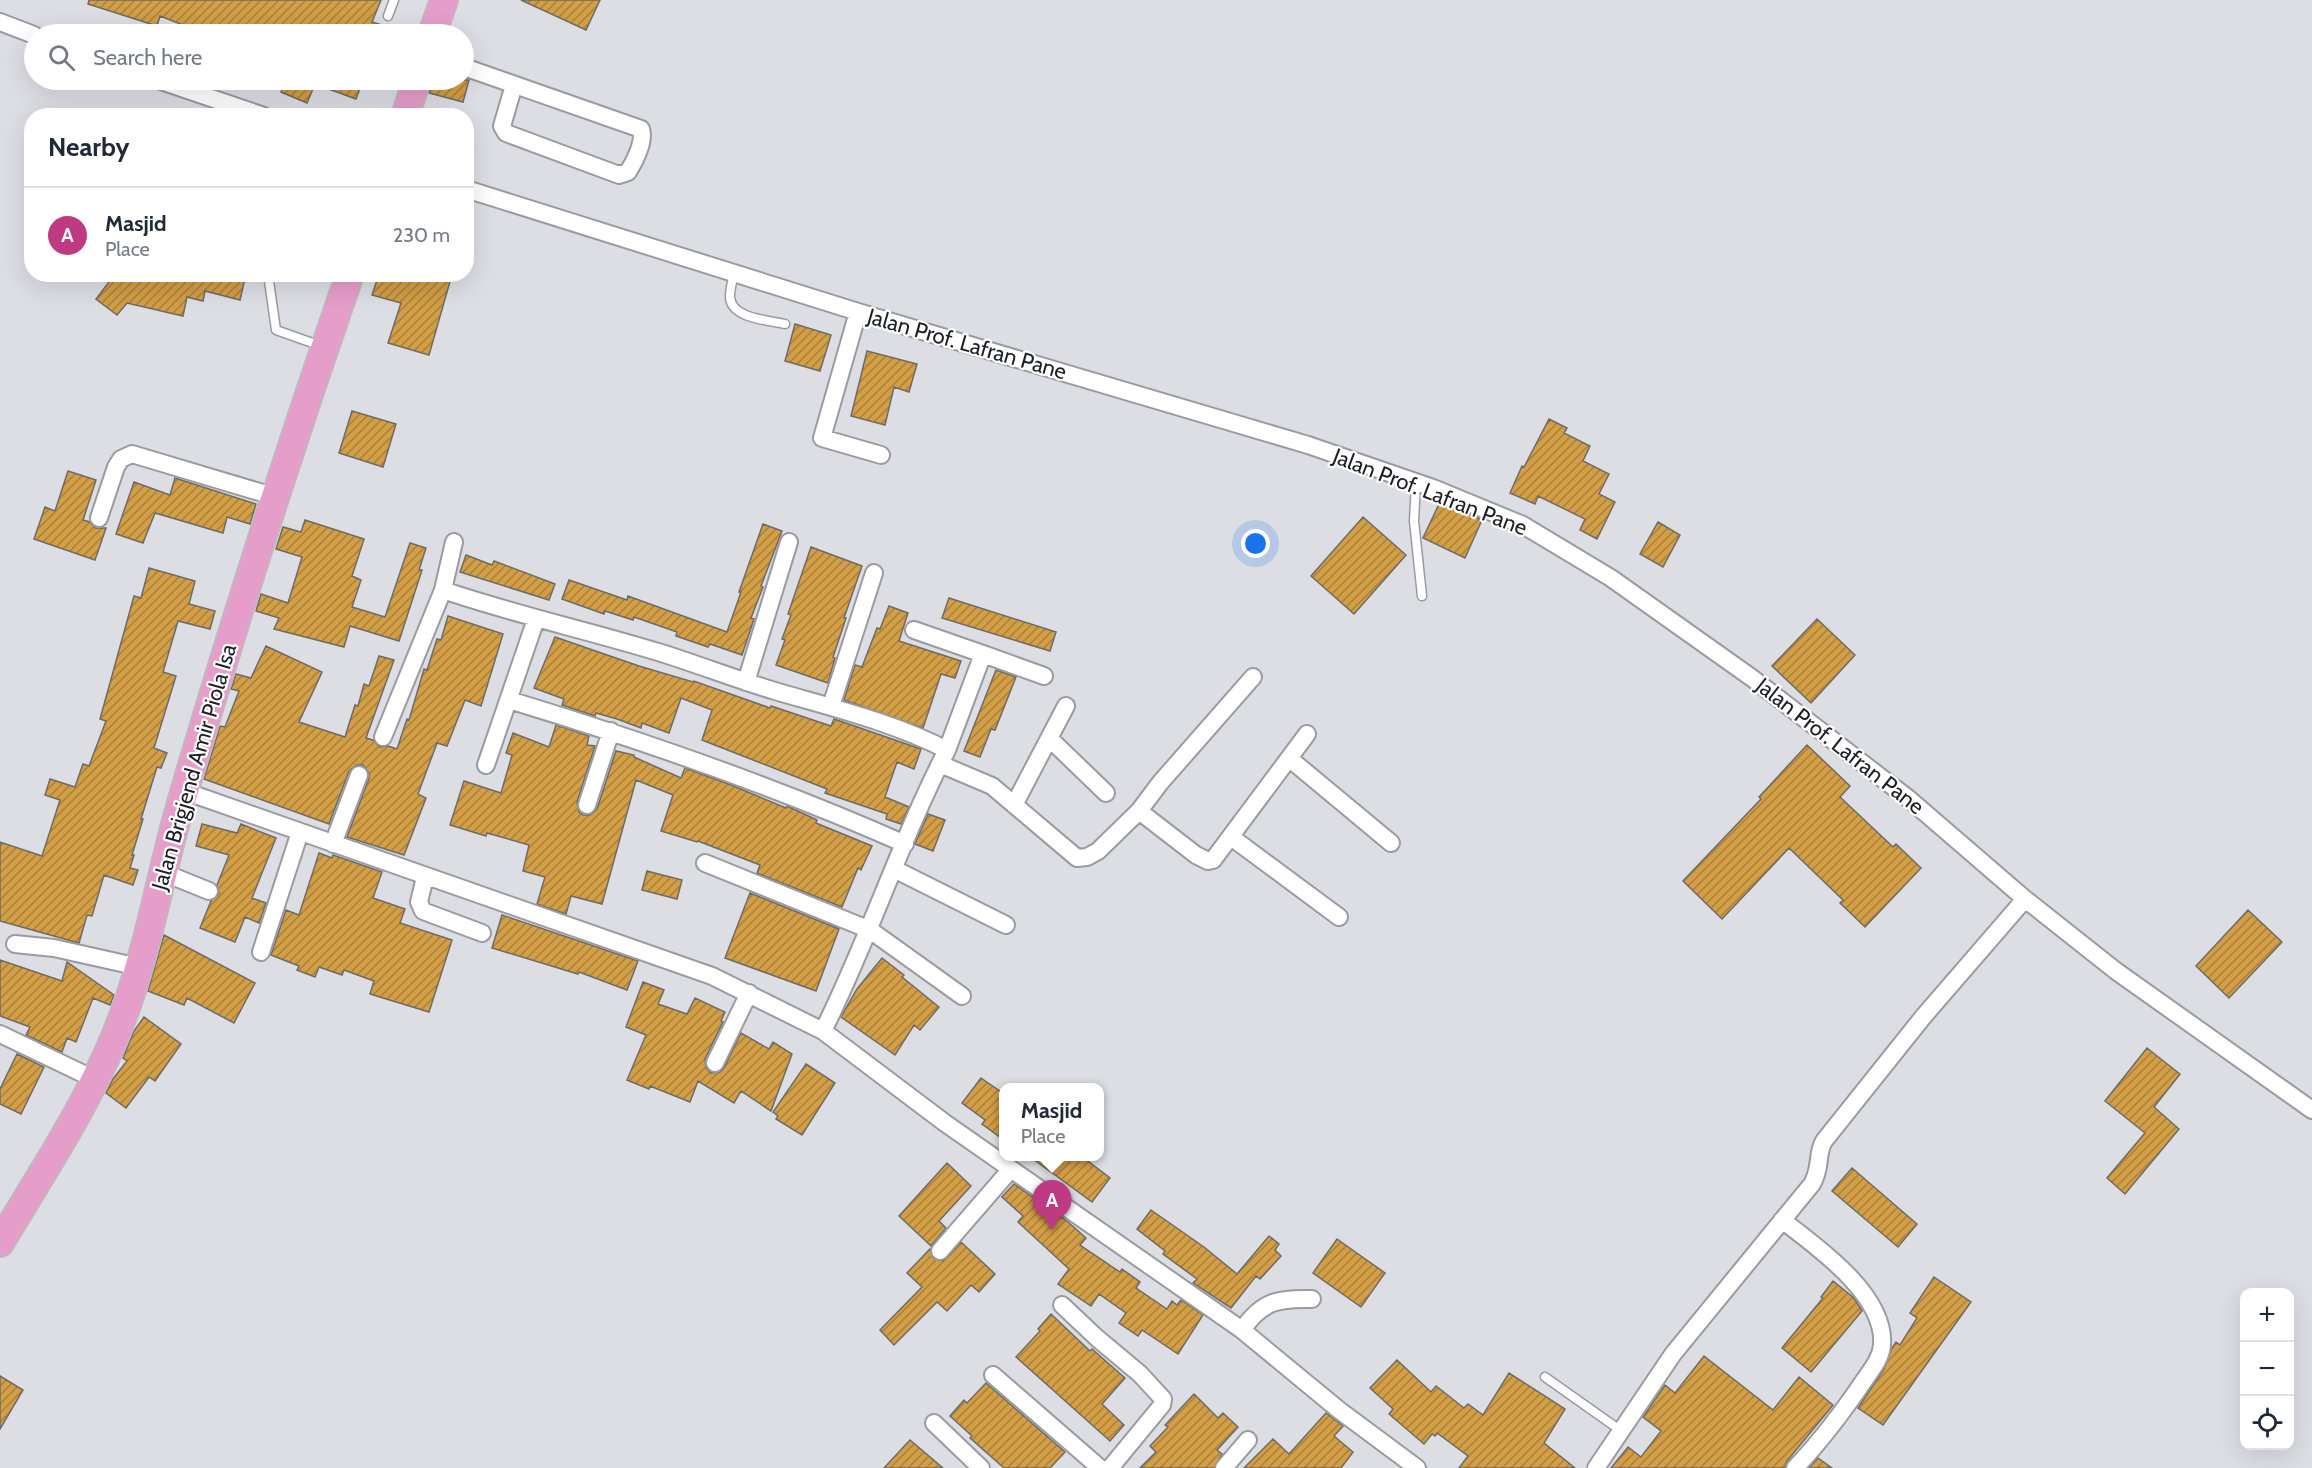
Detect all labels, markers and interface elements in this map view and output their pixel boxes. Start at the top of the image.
search box [24,24,474,90]
icon: search [45,41,78,74]
text: Search here [93,44,202,71]
text: Nearby [48,131,129,163]
text: Masjid [105,210,167,237]
text: A [61,223,74,247]
text: 230 m [393,223,450,247]
text: Place [105,237,150,261]
street label: Jalan Prof. Lafran Pane [863,302,1070,385]
street label: Jalan Prof. Lafran Pane [1328,442,1531,542]
your location [1241,529,1270,558]
street label: Jalan Brigjend Amir Piola Isa [146,640,242,894]
street label: Jalan Prof. Lafran Pane [1750,671,1929,820]
popup [999,1083,1104,1161]
text: Masjid [1021,1097,1082,1124]
text: Place [1021,1124,1066,1148]
pin: A [1032,1180,1072,1230]
map controls [2240,1288,2294,1450]
button: + [2240,1288,2294,1342]
button: − [2240,1342,2294,1396]
button: locate [2240,1396,2294,1450]

